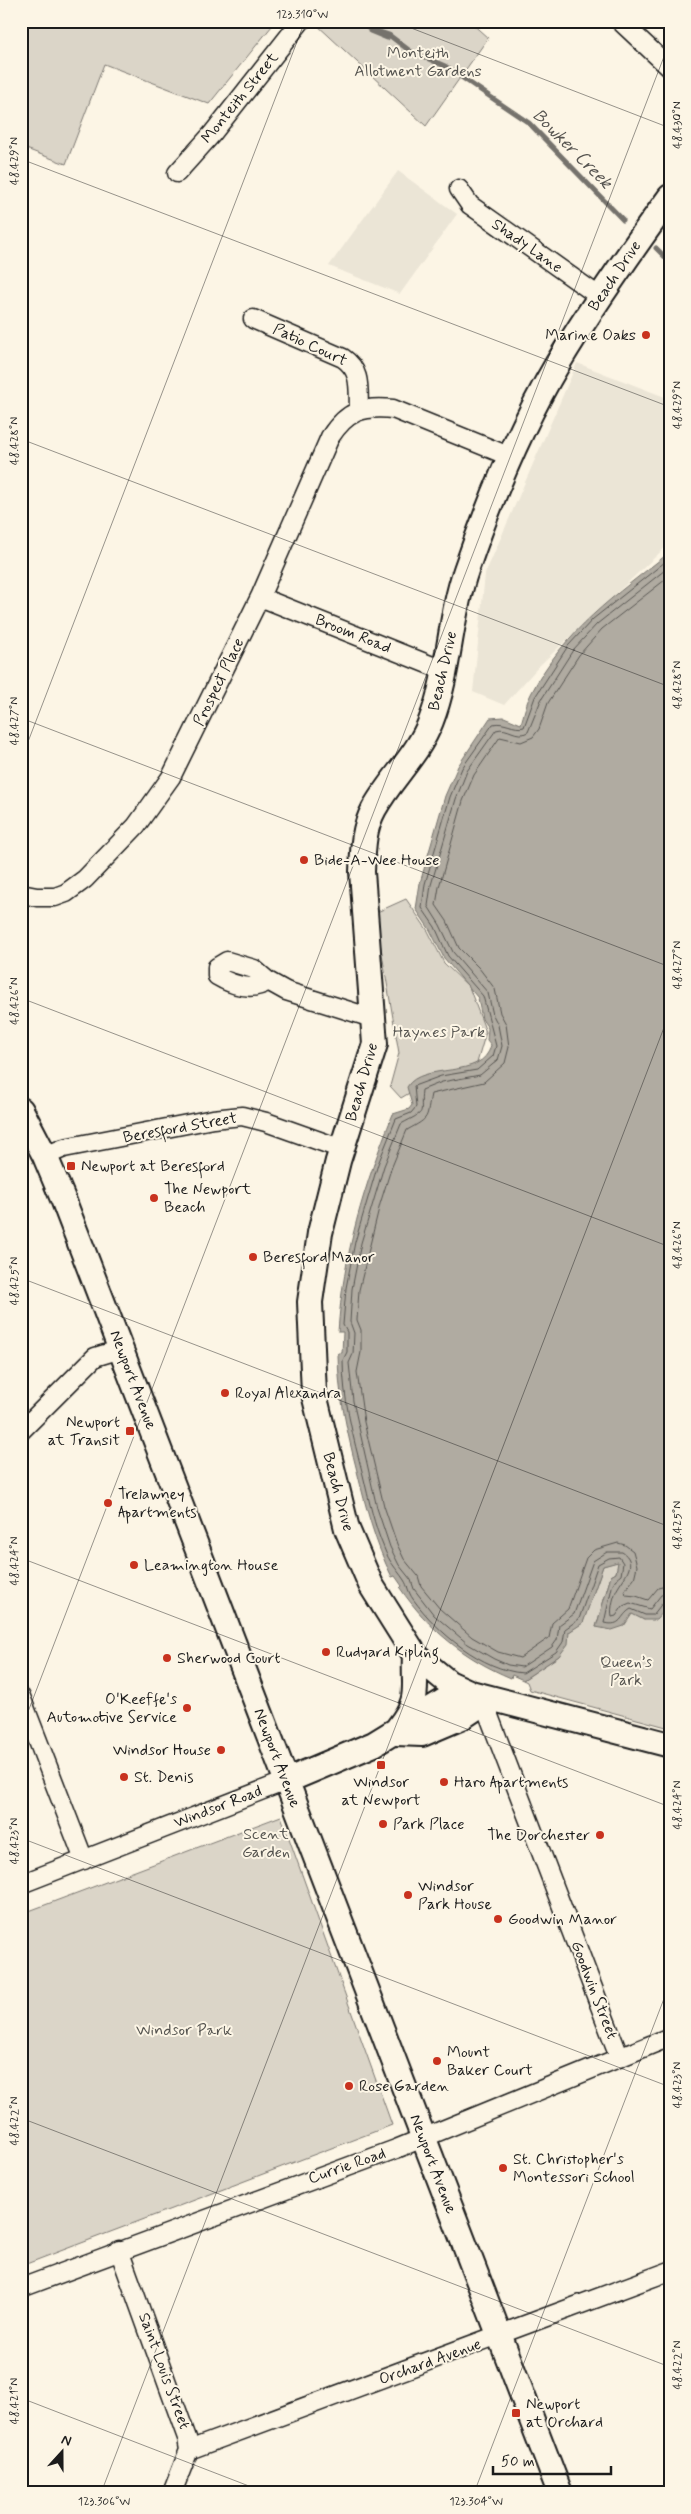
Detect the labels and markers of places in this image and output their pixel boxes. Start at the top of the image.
place label: Marine Oaks [545,325,636,346]
marker: Marine Oaks [640,329,652,341]
place label: Bide-A-Wee House [314,850,440,871]
marker: Bide-A-Wee House [298,854,310,866]
place label: Newport at Beresford [81,1156,225,1179]
marker: Newport at Beresford [65,1160,77,1172]
place label: The Newport Beach [164,1179,252,1218]
marker: The Newport Beach [148,1192,160,1204]
place label: Beresford Manor [263,1247,375,1270]
marker: Beresford Manor [247,1251,259,1263]
place label: Royal Alexandra [235,1383,341,1404]
marker: Royal Alexandra [219,1387,231,1399]
place label: Newport at Transit [48,1412,120,1451]
marker: Newport at Transit [124,1425,136,1437]
place label: Trelawney Apartments [118,1484,197,1524]
marker: Trelawney Apartments [102,1497,114,1509]
place label: Leamington House [144,1555,278,1576]
marker: Leamington House [128,1559,140,1571]
place label: Rudyard Kipling [336,1642,439,1664]
marker: Rudyard Kipling [320,1646,332,1658]
place label: Sherwood Court [177,1648,281,1669]
marker: Sherwood Court [161,1652,173,1664]
place label: O'Keeffe's Automotive Service [46,1689,177,1728]
marker: O'Keeffe's Automotive Service [181,1702,193,1714]
place label: Windsor House [113,1740,211,1761]
marker: Windsor House [215,1744,227,1756]
marker: Windsor at Newport [375,1759,387,1771]
place label: St. Denis [134,1767,194,1788]
marker: St. Denis [118,1771,130,1783]
place label: Windsor at Newport [342,1772,421,1811]
place label: Haro Apartments [454,1772,568,1794]
marker: Haro Apartments [438,1776,450,1788]
place label: Park Place [393,1814,464,1835]
marker: Park Place [377,1818,389,1830]
place label: The Dorchester [487,1825,590,1846]
marker: The Dorchester [594,1829,606,1841]
place label: Windsor Park House [418,1876,492,1915]
marker: Windsor Park House [402,1889,414,1901]
place label: Goodwin Manor [508,1909,617,1930]
marker: Goodwin Manor [492,1913,504,1925]
place label: Mount Baker Court [447,2042,533,2081]
marker: Mount Baker Court [431,2055,443,2067]
place label: Rose Garden [359,2076,450,2097]
marker: Rose Garden [343,2080,355,2092]
place label: St. Christopher's Montessori School [513,2149,635,2188]
marker: St. Christopher's Montessori School [497,2162,509,2174]
place label: Newport at Orchard [526,2394,603,2433]
marker: Newport at Orchard [510,2407,522,2419]

